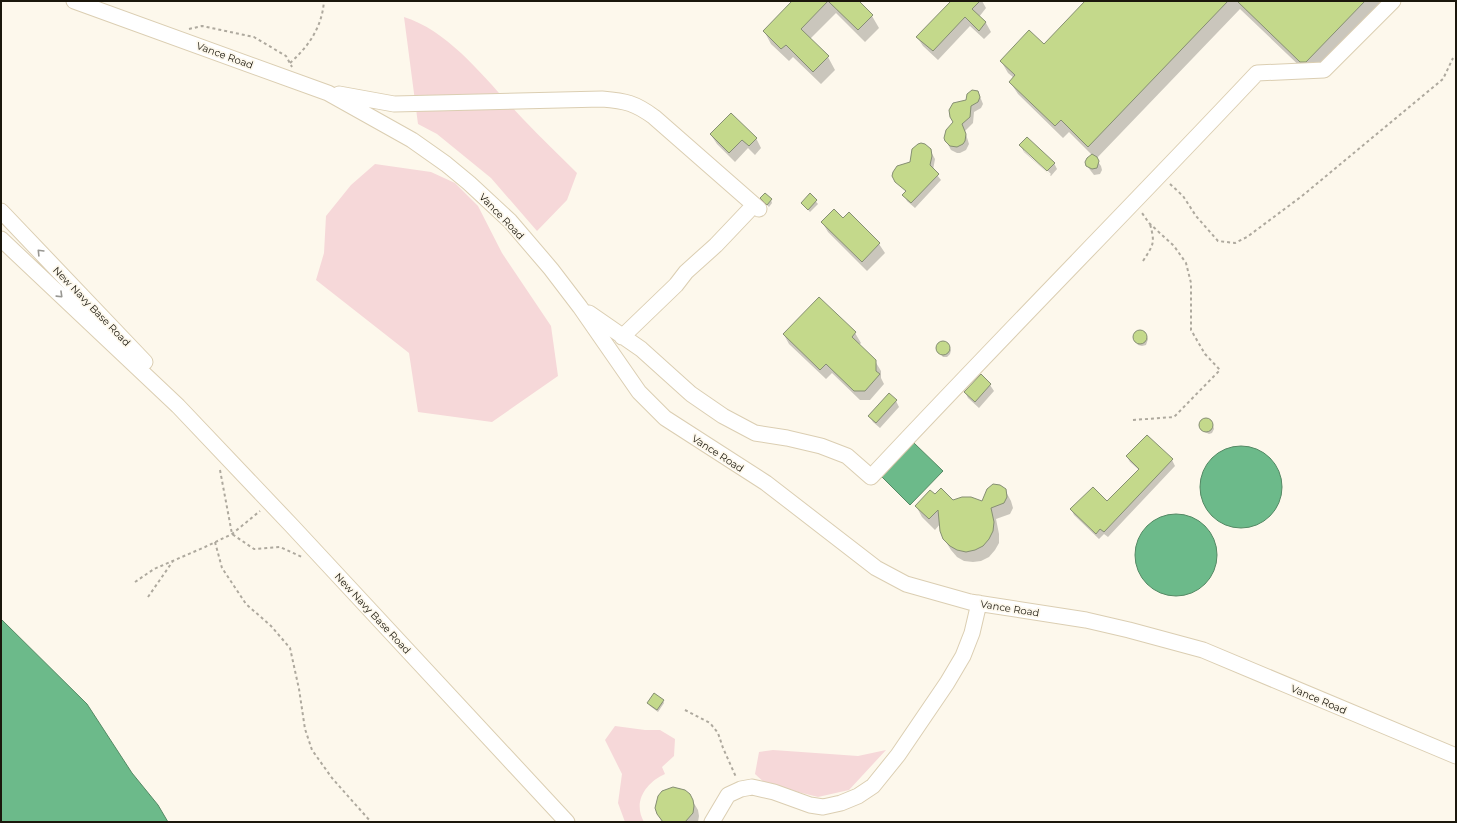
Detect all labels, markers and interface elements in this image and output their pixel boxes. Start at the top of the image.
street label: Vance Road [195,39,255,72]
street label: Vance Road [476,190,527,242]
one-way arrow [37,249,45,257]
street label: New Navy Base Road [50,264,133,349]
one-way arrow [55,290,62,297]
street label: Vance Road [689,432,746,475]
street label: New Navy Base Road [332,570,414,657]
street label: Vance Road [980,597,1040,620]
street label: Vance Road [1289,682,1349,717]

